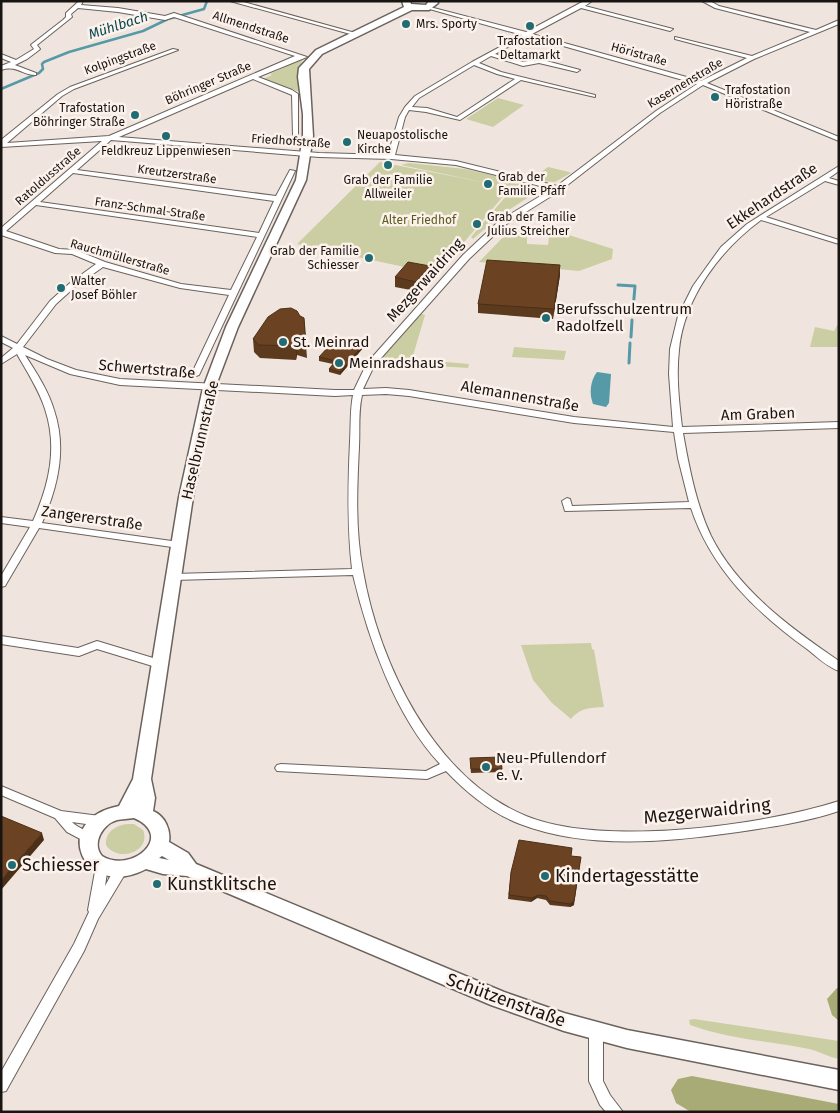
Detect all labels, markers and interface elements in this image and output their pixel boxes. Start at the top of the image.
water label: Mühlbach [86,8,150,43]
street label: Allmendstraße [211,8,291,46]
place label: Mrs. Sporty [416,17,477,31]
marker: Mrs. Sporty [400,18,412,30]
marker: Trafostation Deltamarkt [524,20,536,32]
place label: Trafostation Deltamarkt [497,34,563,62]
street label: Kolpingstraße [82,39,158,77]
street label: Höristraße [609,39,669,69]
street label: Kasernenstraße [645,55,725,111]
street label: Böhringer Straße [163,59,253,107]
place label: Trafostation Höristraße [725,83,791,111]
marker: Trafostation Höristraße [709,91,721,103]
place label: Trafostation Böhringer Straße [33,101,125,129]
marker: Trafostation Böhringer Straße [129,109,141,121]
place label: Neuapostolische Kirche [357,128,448,156]
marker: Feldkreuz Lippenwiesen [160,130,172,142]
street label: Friedhofstraße [251,131,331,151]
marker: Neuapostolische Kirche [341,136,353,148]
street label: Ratoldusstraße [12,144,84,208]
place label: Feldkreuz Lippenwiesen [101,144,231,158]
marker: Grab der Familie Allweiler [382,159,394,171]
street label: Ekkehardstraße [723,159,821,233]
street label: Kreutzerstraße [137,162,217,186]
place label: Grab der Familie Pfaff [498,170,566,198]
place label: Grab der Familie Allweiler [344,173,432,201]
marker: Grab der Familie Pfaff [482,178,494,190]
street label: Franz-Schmal-Straße [94,194,206,224]
place label: Grab der Familie Julius Streicher [487,210,576,238]
park label: Alter Friedhof [382,213,457,227]
marker: Grab der Familie Julius Streicher [471,218,483,230]
street label: Mezgerwaidring [383,234,467,325]
street label: Rauchmüllerstraße [69,236,171,278]
place label: Grab der Familie Schiesser [270,244,359,272]
marker: Grab der Familie Schiesser [363,252,375,264]
place label: Walter Josef Böhler [71,274,137,302]
marker: Walter Josef Böhler [55,282,67,294]
place label: Berufsschulzentrum Radolfzell [556,300,692,335]
marker: Berufsschulzentrum Radolfzell [540,312,552,324]
place label: St. Meinrad [293,333,370,351]
marker: St. Meinrad [277,336,289,348]
place label: Meinradshaus [349,354,444,372]
street label: Schwertstraße [98,356,196,382]
marker: Meinradshaus [333,357,345,369]
street label: Alemannenstraße [460,377,580,415]
street label: Haselbrunnstraße [178,379,222,501]
street label: Am Graben [721,404,795,424]
street label: Zangererstraße [40,502,144,534]
place label: Neu-Pfullendorf e. V. [496,749,607,784]
marker: Neu-Pfullendorf e. V. [480,761,492,773]
street label: Mezgerwaidring [642,793,772,829]
place label: Schiesser [22,854,99,876]
marker: Schiesser [6,859,18,871]
place label: Kindertagesstätte [555,865,699,887]
marker: Kindertagesstätte [539,870,551,882]
place label: Kunstklitsche [167,873,277,895]
marker: Kunstklitsche [151,878,163,890]
street label: Schützenstraße [443,968,569,1032]

